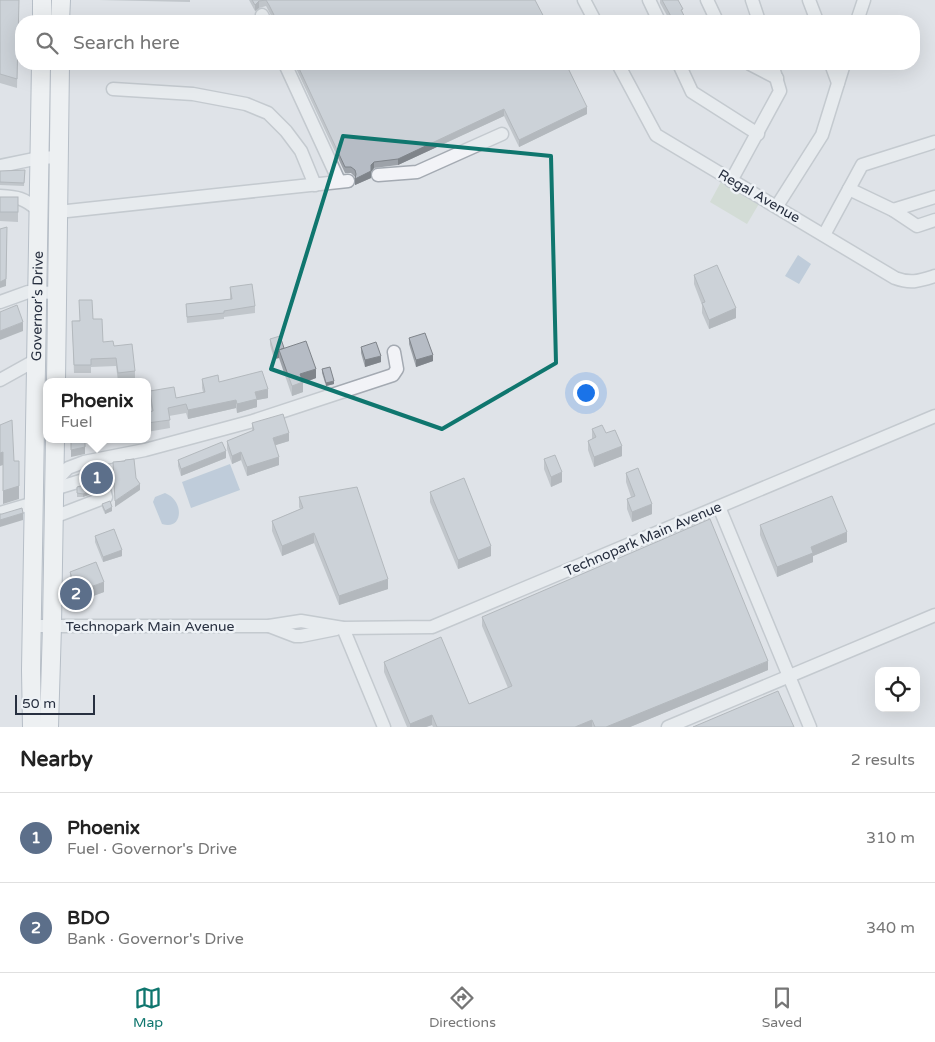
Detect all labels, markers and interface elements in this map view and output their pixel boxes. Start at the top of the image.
search box [15,15,920,70]
icon: search [33,29,61,57]
text: Search here [73,32,180,54]
street label: Regal Avenue [715,166,803,226]
street label: Governor's Drive [28,251,46,361]
popup [43,378,151,443]
your location [573,380,599,406]
text: Phoenix [60,390,134,412]
text: Fuel [60,412,92,432]
pin: 1 [81,459,113,497]
street label: Technopark Main Avenue [562,498,724,580]
pin: 2 [60,575,92,613]
street label: Technopark Main Avenue [65,618,235,635]
map controls [875,667,920,712]
button: locate [875,667,920,712]
scale bar [15,692,95,715]
text: 50 m [22,695,56,712]
text: Nearby [20,747,93,772]
text: 2 results [851,750,915,770]
text: Phoenix [67,817,140,839]
text: 1 [31,828,41,848]
text: 310 m [866,828,915,848]
text: Fuel · Governor's Drive [67,839,237,859]
text: BDO [67,907,110,929]
text: 2 [31,918,41,938]
text: 340 m [866,918,915,938]
text: Bank · Governor's Drive [67,929,244,949]
tab: Map [133,984,163,1031]
tab: Directions [429,984,496,1031]
tab: Saved [762,984,802,1031]

